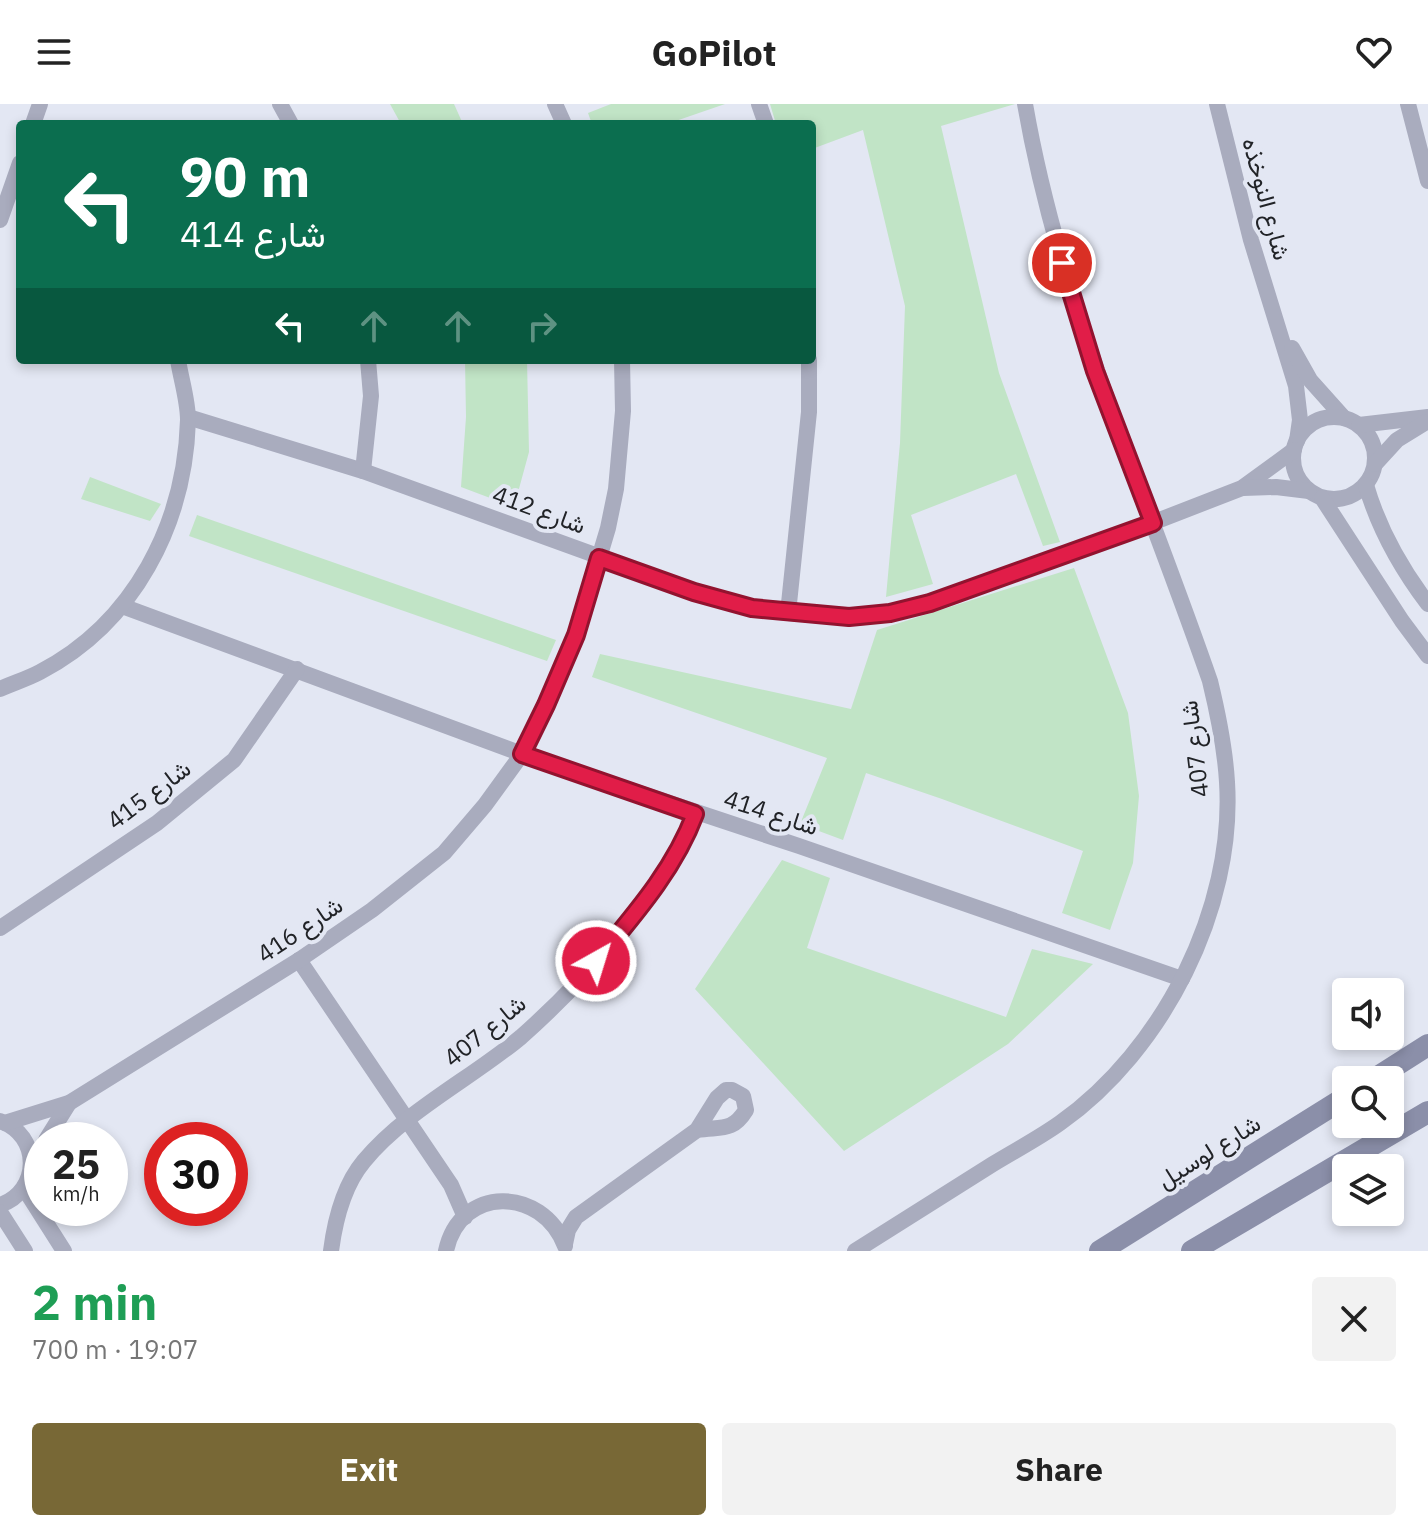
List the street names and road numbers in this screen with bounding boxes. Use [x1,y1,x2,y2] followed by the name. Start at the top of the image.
[1234,134,1299,264] street label: شارع النوخذه
[488,477,590,542] street label: شارع 412
[1172,699,1217,799] street label: شارع 407
[100,752,197,837] street label: شارع 415
[720,782,822,843] street label: شارع 414
[250,889,349,970] street label: شارع 416
[437,987,533,1074] street label: شارع 407
[1151,1107,1267,1196] street label: شارع لوسيل

